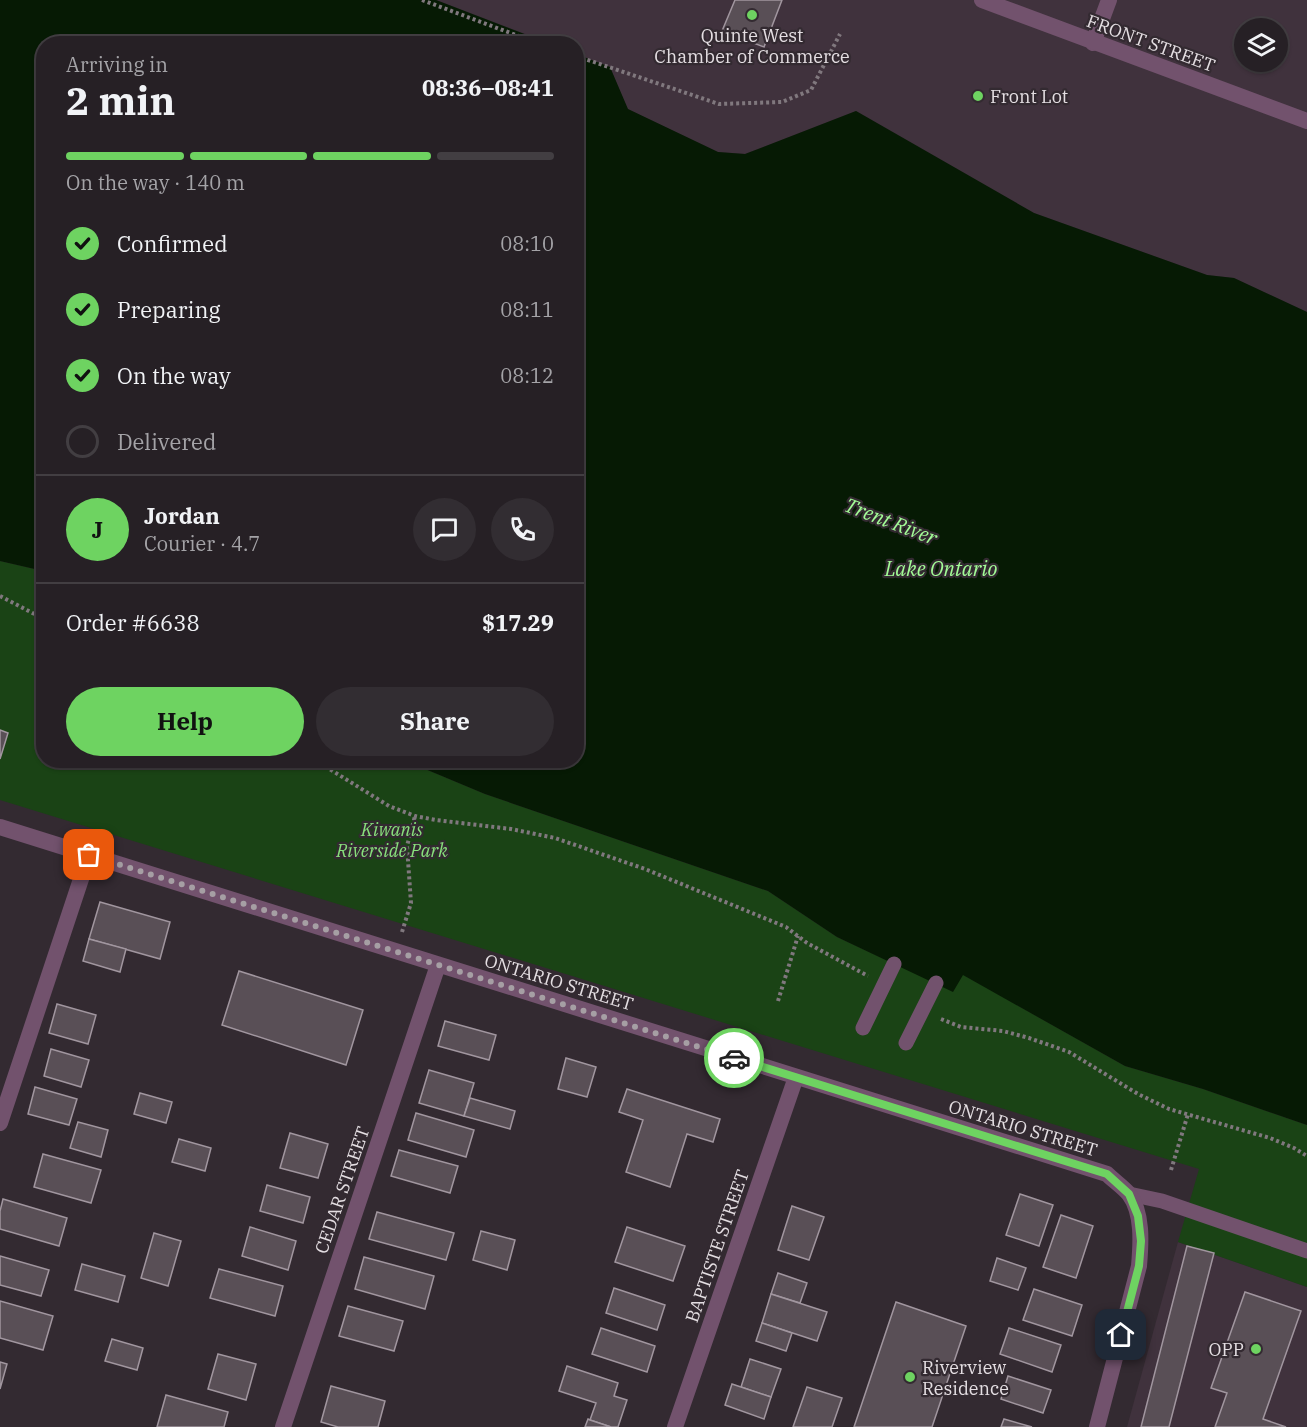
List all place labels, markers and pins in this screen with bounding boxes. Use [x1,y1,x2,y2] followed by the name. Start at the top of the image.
[745,8,759,22] marker: Quinte West Chamber of Commerce
[654,24,850,68] place label: Quinte West Chamber of Commerce
[990,85,1068,108] place label: Front Lot
[971,89,985,103] marker: Front Lot
[63,829,114,880] pin
[1095,1309,1146,1360] pin
[1209,1338,1244,1361] place label: OPP
[1249,1342,1263,1356] marker: OPP
[922,1356,1009,1400] place label: Riverview Residence
[903,1370,917,1384] marker: Riverview Residence

